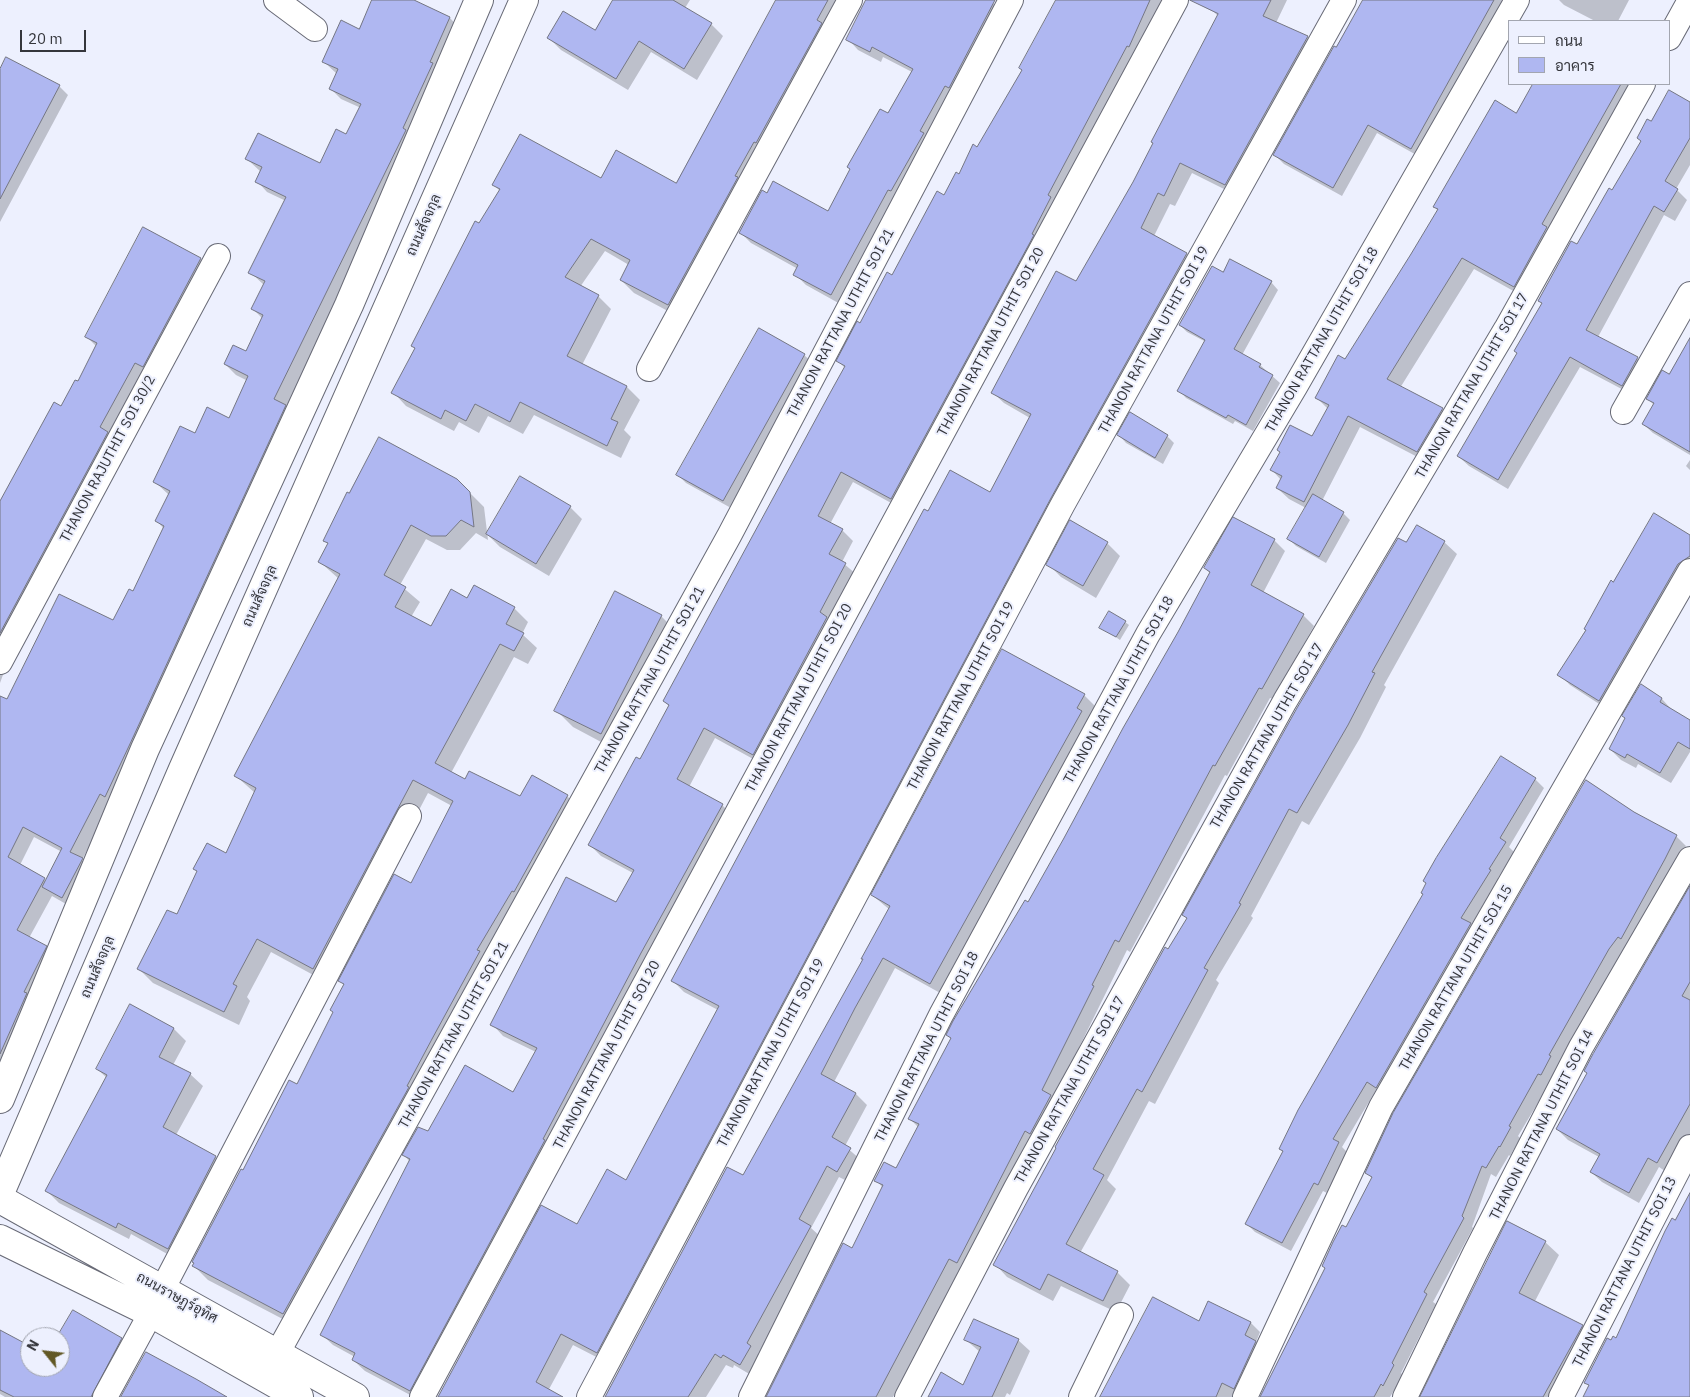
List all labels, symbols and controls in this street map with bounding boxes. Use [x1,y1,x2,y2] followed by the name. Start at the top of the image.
[22,20,89,52] scale bar
[1508,20,1670,85] legend
[28,29,63,48] text: 20 m
[1555,31,1583,50] text: ถนน
[1555,56,1595,75] text: อาคาร
[403,192,445,258] street label: ถนนสัจจกุล
[784,226,898,420] street label: THANON RATTANA UTHIT SOI 21
[1095,243,1213,437] street label: THANON RATTANA UTHIT SOI 19
[1262,244,1382,436] street label: THANON RATTANA UTHIT SOI 18
[934,245,1048,439] street label: THANON RATTANA UTHIT SOI 20
[1412,290,1532,482] street label: THANON RATTANA UTHIT SOI 17
[57,373,159,545] street label: THANON RAJUTHIT SOI 30/2
[239,563,281,629] street label: ถนนสัจจกุล
[591,583,709,777] street label: THANON RATTANA UTHIT SOI 21
[1060,593,1178,787] street label: THANON RATTANA UTHIT SOI 18
[904,599,1018,793] street label: THANON RATTANA UTHIT SOI 19
[742,601,856,795] street label: THANON RATTANA UTHIT SOI 20
[1207,640,1327,832] street label: THANON RATTANA UTHIT SOI 17
[1396,882,1516,1074] street label: THANON RATTANA UTHIT SOI 15
[77,933,119,1001] street label: ถนนสัจจกุล
[395,938,513,1132] street label: THANON RATTANA UTHIT SOI 21
[872,949,982,1145] street label: THANON RATTANA UTHIT SOI 18
[714,956,828,1150] street label: THANON RATTANA UTHIT SOI 19
[550,958,664,1152] street label: THANON RATTANA UTHIT SOI 20
[1011,993,1129,1187] street label: THANON RATTANA UTHIT SOI 17
[1487,1027,1597,1223] street label: THANON RATTANA UTHIT SOI 14
[1570,1174,1680,1370] street label: THANON RATTANA UTHIT SOI 13
[133,1269,221,1327] street label: ถนนราษฏร์อุทิศ
[20,1327,70,1377] north arrow
[22,1336,43,1354] text: N

